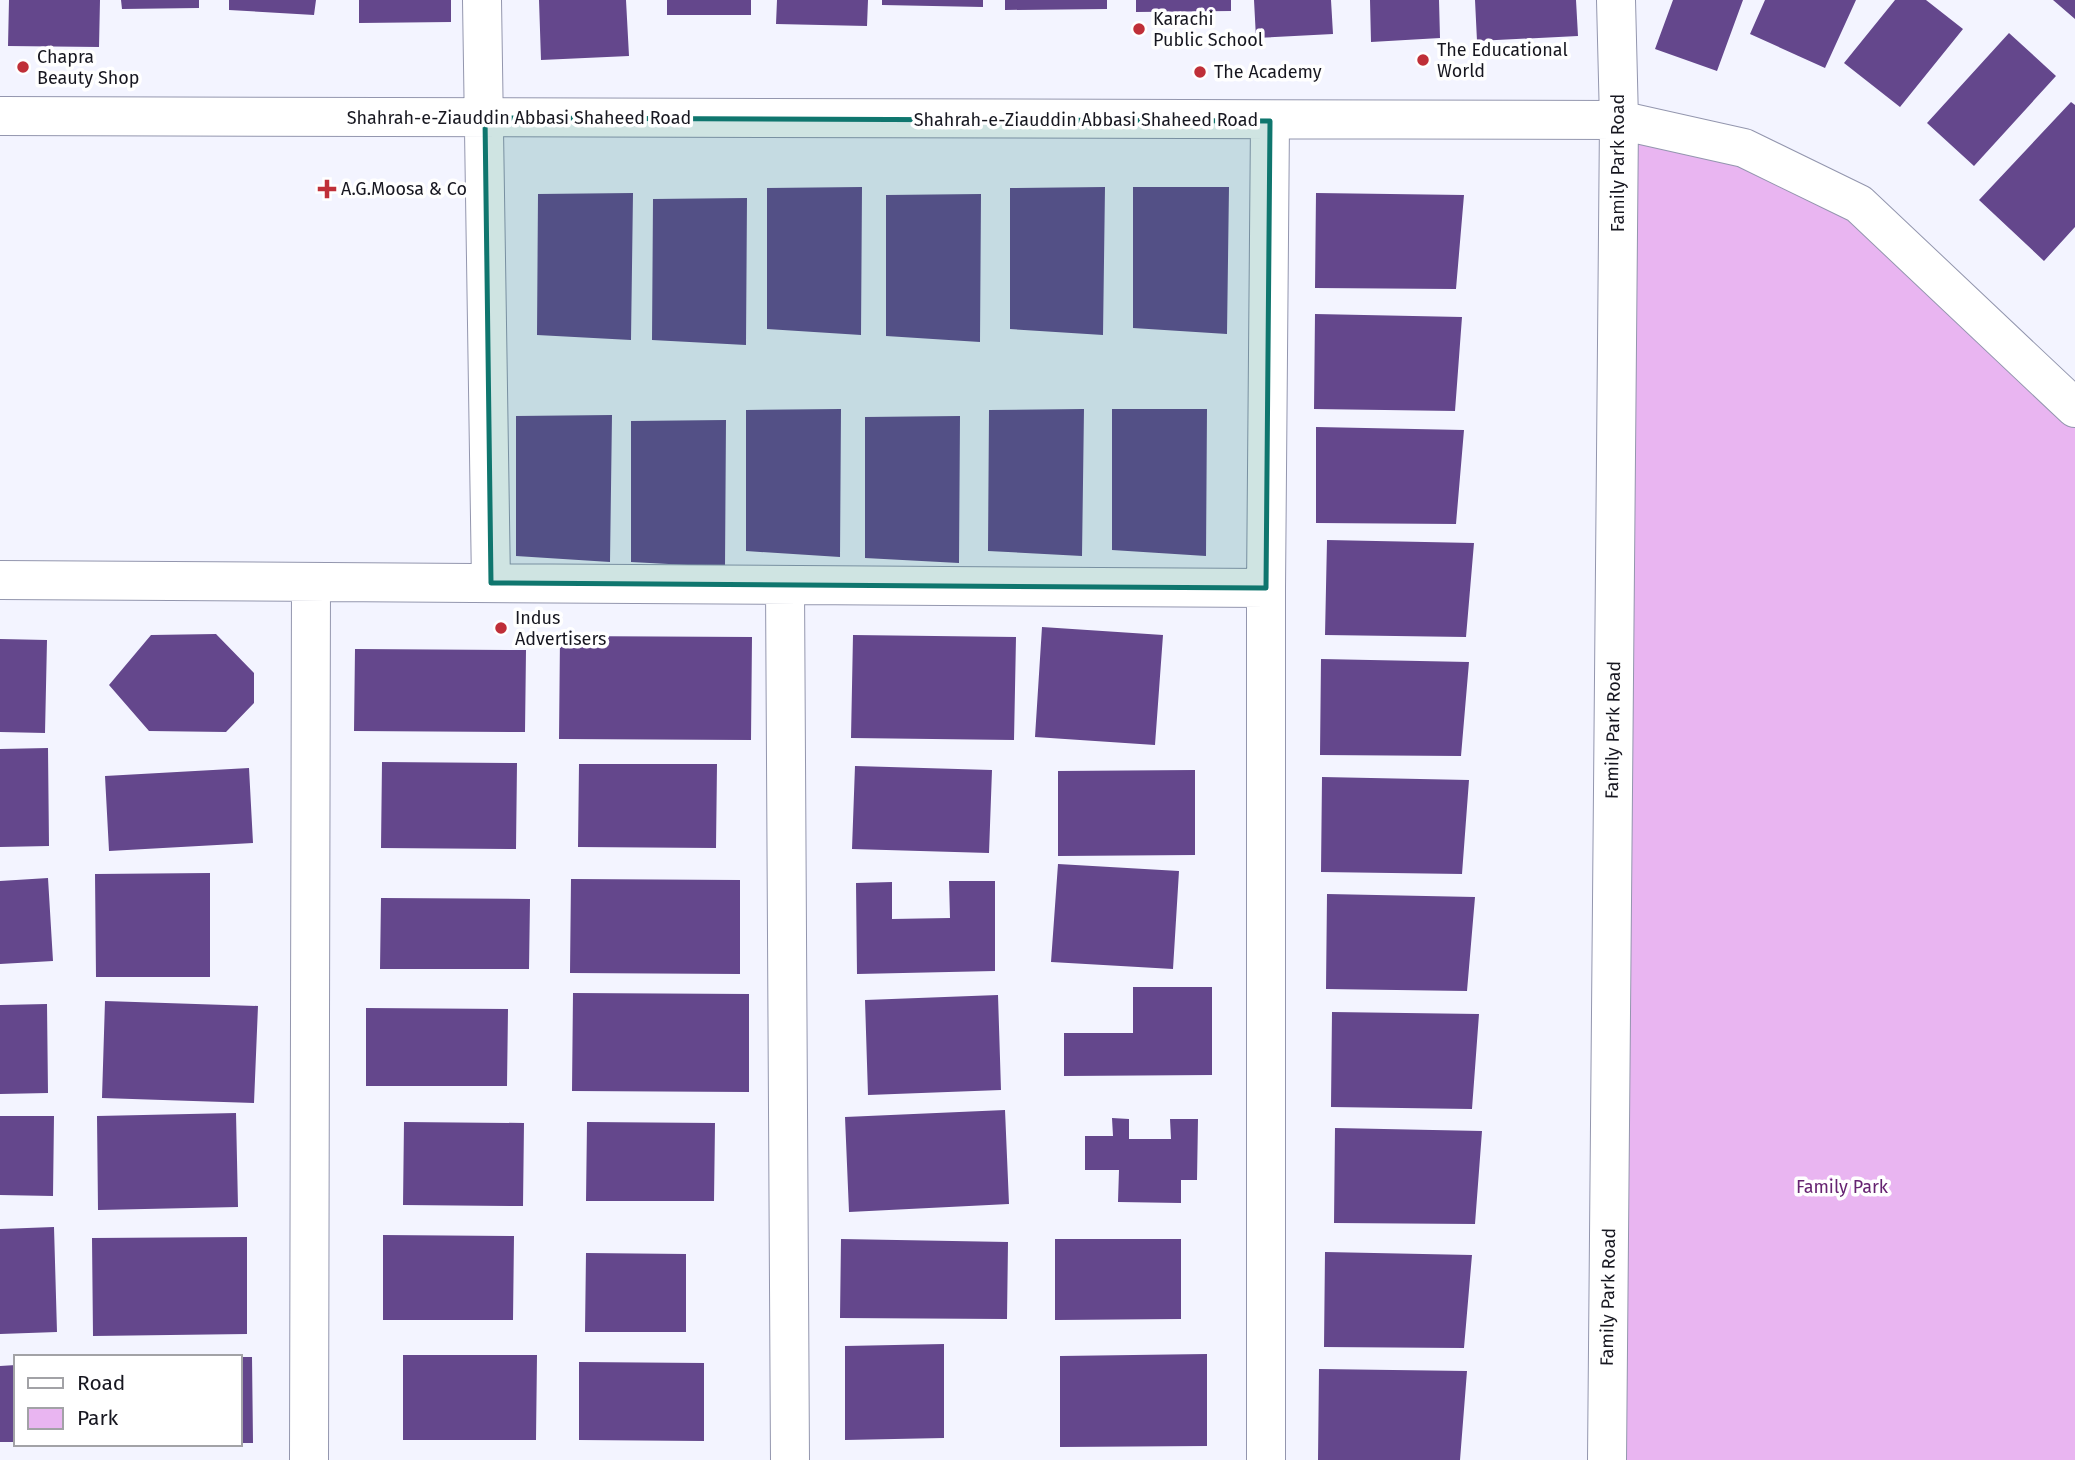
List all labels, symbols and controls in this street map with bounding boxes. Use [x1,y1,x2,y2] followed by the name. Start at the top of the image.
[1153,8,1263,51] place label: Karachi Public School
[1131,21,1147,37] marker: Karachi Public School
[1437,39,1568,82] place label: The Educational World
[37,46,139,89] place label: Chapra Beauty Shop
[1415,52,1431,68] marker: The Educational World
[15,59,31,75] marker: Chapra Beauty Shop
[1214,61,1322,83] place label: The Academy
[1192,64,1208,80] marker: The Academy
[1607,94,1629,232] street label: Family Park Road
[347,107,691,129] street label: Shahrah-e-Ziauddin Abbasi Shaheed Road
[914,109,1258,131] street label: Shahrah-e-Ziauddin Abbasi Shaheed Road
[341,178,467,200] place label: A.G.Moosa & Co
[319,181,335,197] marker: A.G.Moosa & Co
[515,607,607,650] place label: Indus Advertisers
[493,620,509,636] marker: Indus Advertisers
[1601,661,1625,799] street label: Family Park Road
[1796,1176,1889,1198] park label: Family Park
[1596,1228,1620,1366] street label: Family Park Road
[14,1355,242,1446] legend
[77,1370,125,1396] text: Road
[77,1405,119,1431] text: Park

